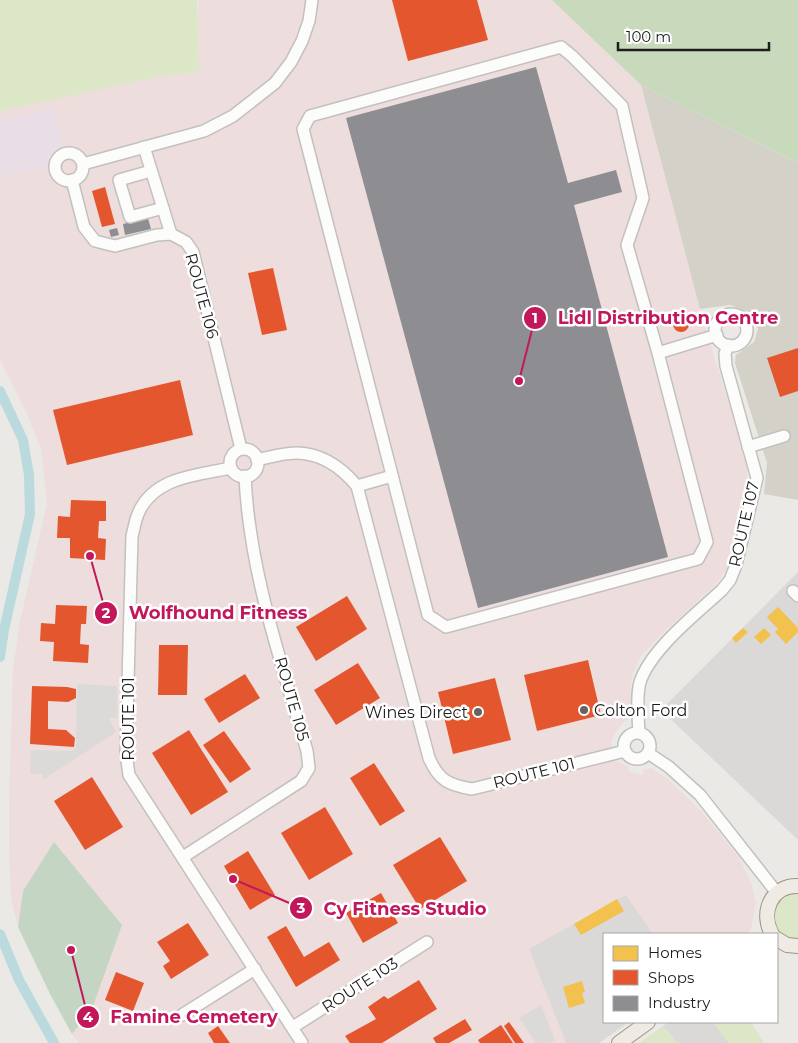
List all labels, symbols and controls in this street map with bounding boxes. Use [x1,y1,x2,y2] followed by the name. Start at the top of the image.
[618,20,769,52] scale bar
[626,27,671,46] text: 100 m
[181,251,223,341] street label: ROUTE 106
[523,302,788,335] callout: Lidl Distribution Centre
[558,307,778,329] text: Lidl Distribution Centre
[532,308,538,327] text: 1
[725,479,763,569] street label: ROUTE 107
[94,596,318,629] callout: Wolfhound Fitness
[129,602,308,624] text: Wolfhound Fitness
[102,603,111,622] text: 2
[271,655,313,743] street label: ROUTE 105
[119,677,138,761] street label: ROUTE 101
[594,701,687,720] place label: Colton Ford
[365,703,468,722] place label: Wines Direct
[578,704,590,716] marker: Colton Ford
[472,706,484,718] marker: Wines Direct
[491,754,577,792] street label: ROUTE 101
[288,892,497,925] callout: Cy Fitness Studio
[296,898,306,917] text: 3
[323,898,487,920] text: Cy Fitness Studio
[603,933,778,1023] legend
[648,943,702,962] text: Homes
[318,953,402,1017] street label: ROUTE 103
[648,968,694,987] text: Shops
[648,993,711,1012] text: Industry
[75,1000,288,1033] callout: Famine Cemetery
[110,1006,278,1028] text: Famine Cemetery
[83,1007,94,1026] text: 4

